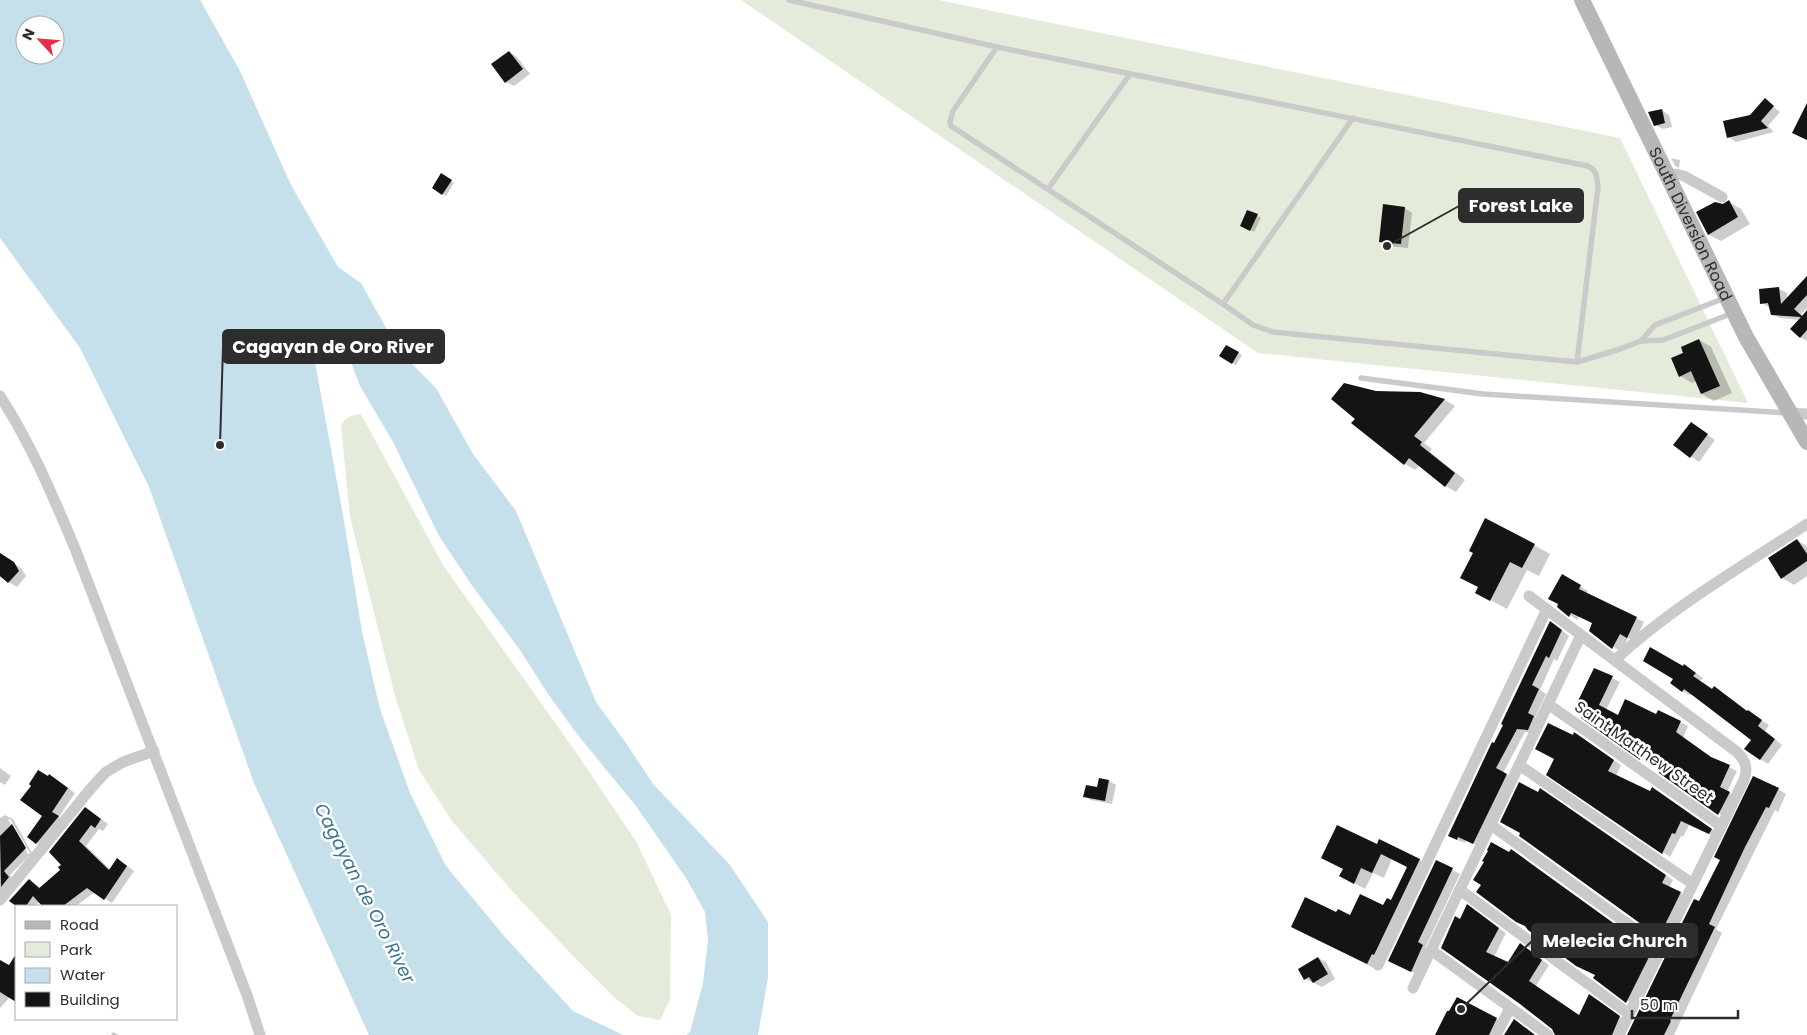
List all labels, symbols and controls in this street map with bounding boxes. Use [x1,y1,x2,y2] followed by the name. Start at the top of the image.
[15,15,65,65] north arrow
[17,25,40,43] text: N
[1644,143,1738,305] street label: South Diversion Road
[1459,189,1583,222] callout: Forest Lake
[1469,193,1573,218] text: Forest Lake
[223,330,444,363] callout: Cagayan de Oro River
[232,334,434,359] text: Cagayan de Oro River
[1570,695,1718,809] street label: Saint Matthew Street
[309,799,422,989] water label: Cagayan de Oro River
[15,905,178,1020] legend
[60,914,99,935] text: Road
[1532,924,1697,957] callout: Melecia Church
[1543,928,1687,953] text: Melecia Church
[60,939,92,960] text: Park
[60,964,106,985] text: Water
[1632,988,1738,1020] scale bar
[60,989,120,1010] text: Building
[1640,994,1678,1015] text: 50 m

